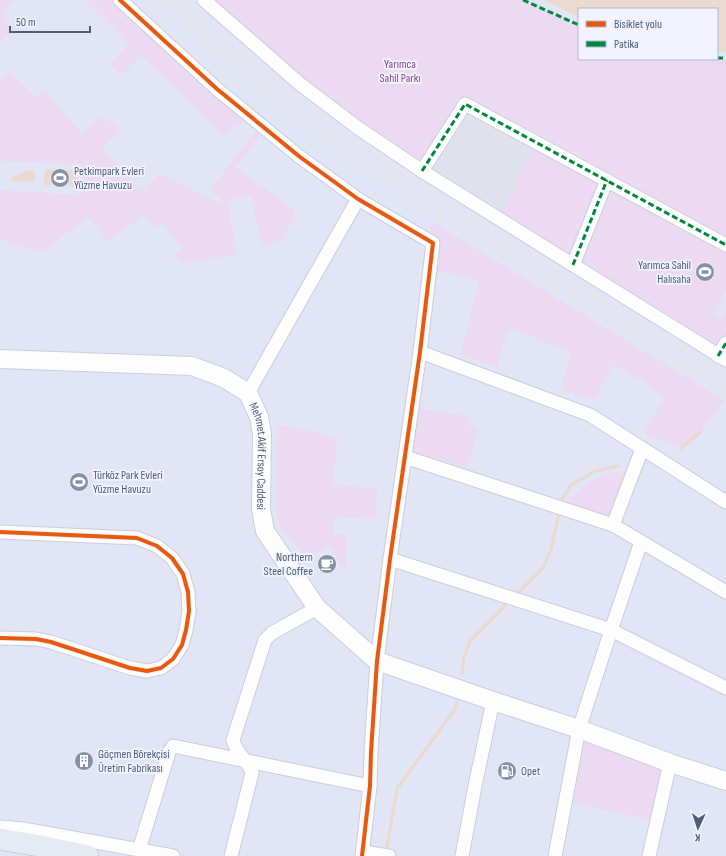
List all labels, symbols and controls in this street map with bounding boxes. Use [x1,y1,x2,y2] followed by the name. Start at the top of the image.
[10,8,90,34] scale bar
[578,8,718,60] legend
[16,15,36,30] text: 50 m
[614,17,662,32] text: Bisiklet yolu
[614,37,639,52] text: Patika
[379,57,421,86] park label: Yarımca Sahil Parkı
[74,164,144,193] place label: Petkimpark Evleri Yüzme Havuzu
[49,167,71,189] sports icon: Petkimpark Evleri Yüzme Havuzu
[638,258,691,287] place label: Yarımca Sahil Halısaha
[694,261,716,283] sports icon: Yarımca Sahil Halısaha
[245,400,269,510] street label: Mehmet Akif Ersoy Caddesi
[93,468,163,497] place label: Türköz Park Evleri Yüzme Havuzu
[68,471,90,493] sports icon: Türköz Park Evleri Yüzme Havuzu
[264,550,313,579] place label: Northern Steel Coffee
[316,553,338,575] cafe icon: Northern Steel Coffee
[98,747,170,776] place label: Göçmen Börekçisi Üretim Fabrikası
[73,750,95,772] building icon: Göçmen Börekçisi Üretim Fabrikası
[496,760,518,782] fuel station icon: Opet
[521,764,541,779] place label: Opet
[678,808,718,848] north arrow
[694,831,701,844] text: K

